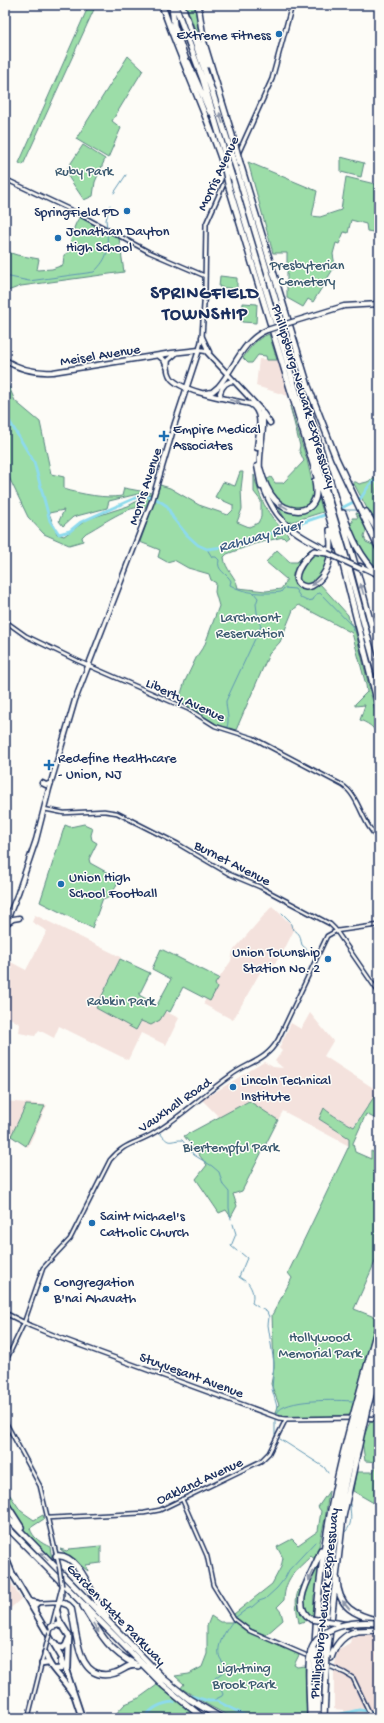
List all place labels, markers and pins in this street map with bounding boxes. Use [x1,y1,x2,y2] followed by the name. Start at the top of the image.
[176,28,272,45] place label: Extreme Fitness
[274,29,284,39] marker: Extreme Fitness
[34,205,120,222] place label: SpringField PD
[122,206,132,216] marker: SpringField PD
[66,224,170,257] place label: Jonathan Dayton High School
[53,233,63,243] marker: Jonathan Dayton High School
[173,422,261,455] place label: Empire Medical Associates
[158,430,170,442] marker: Empire Medical Associates
[58,751,177,784] place label: Redefine Healthcare - Union, NJ
[43,759,55,771] marker: Redefine Healthcare - Union, NJ
[69,870,157,903] place label: Union High School Football
[56,879,66,889] marker: Union High School Football
[232,945,320,978] place label: Union Township Station No. 2
[323,954,333,964] marker: Union Township Station No. 2
[241,1073,331,1106] place label: Lincoln Technical Institute
[228,1082,238,1092] marker: Lincoln Technical Institute
[100,1209,189,1242] place label: Saint Michael's Catholic Church
[87,1218,97,1228] marker: Saint Michael's Catholic Church
[53,1275,137,1308] place label: Congregation B'nai Ahavath
[41,1284,51,1294] marker: Congregation B'nai Ahavath

